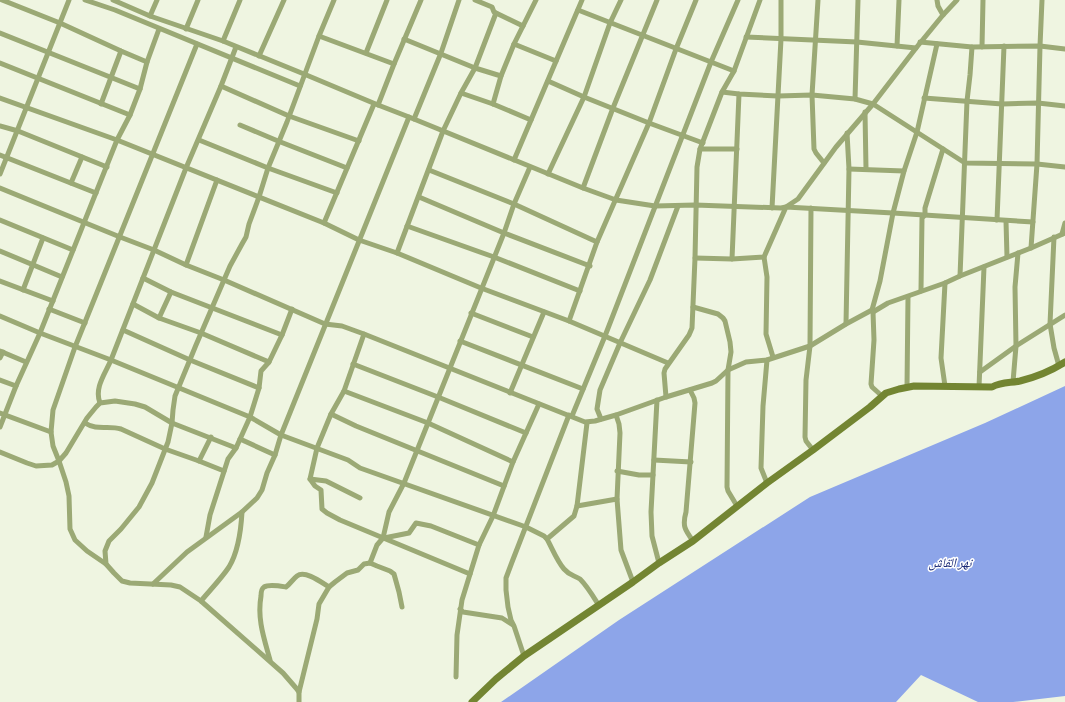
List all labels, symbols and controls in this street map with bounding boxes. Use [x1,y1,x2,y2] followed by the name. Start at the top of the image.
[928,557,974,571] water label: نهر القاش

